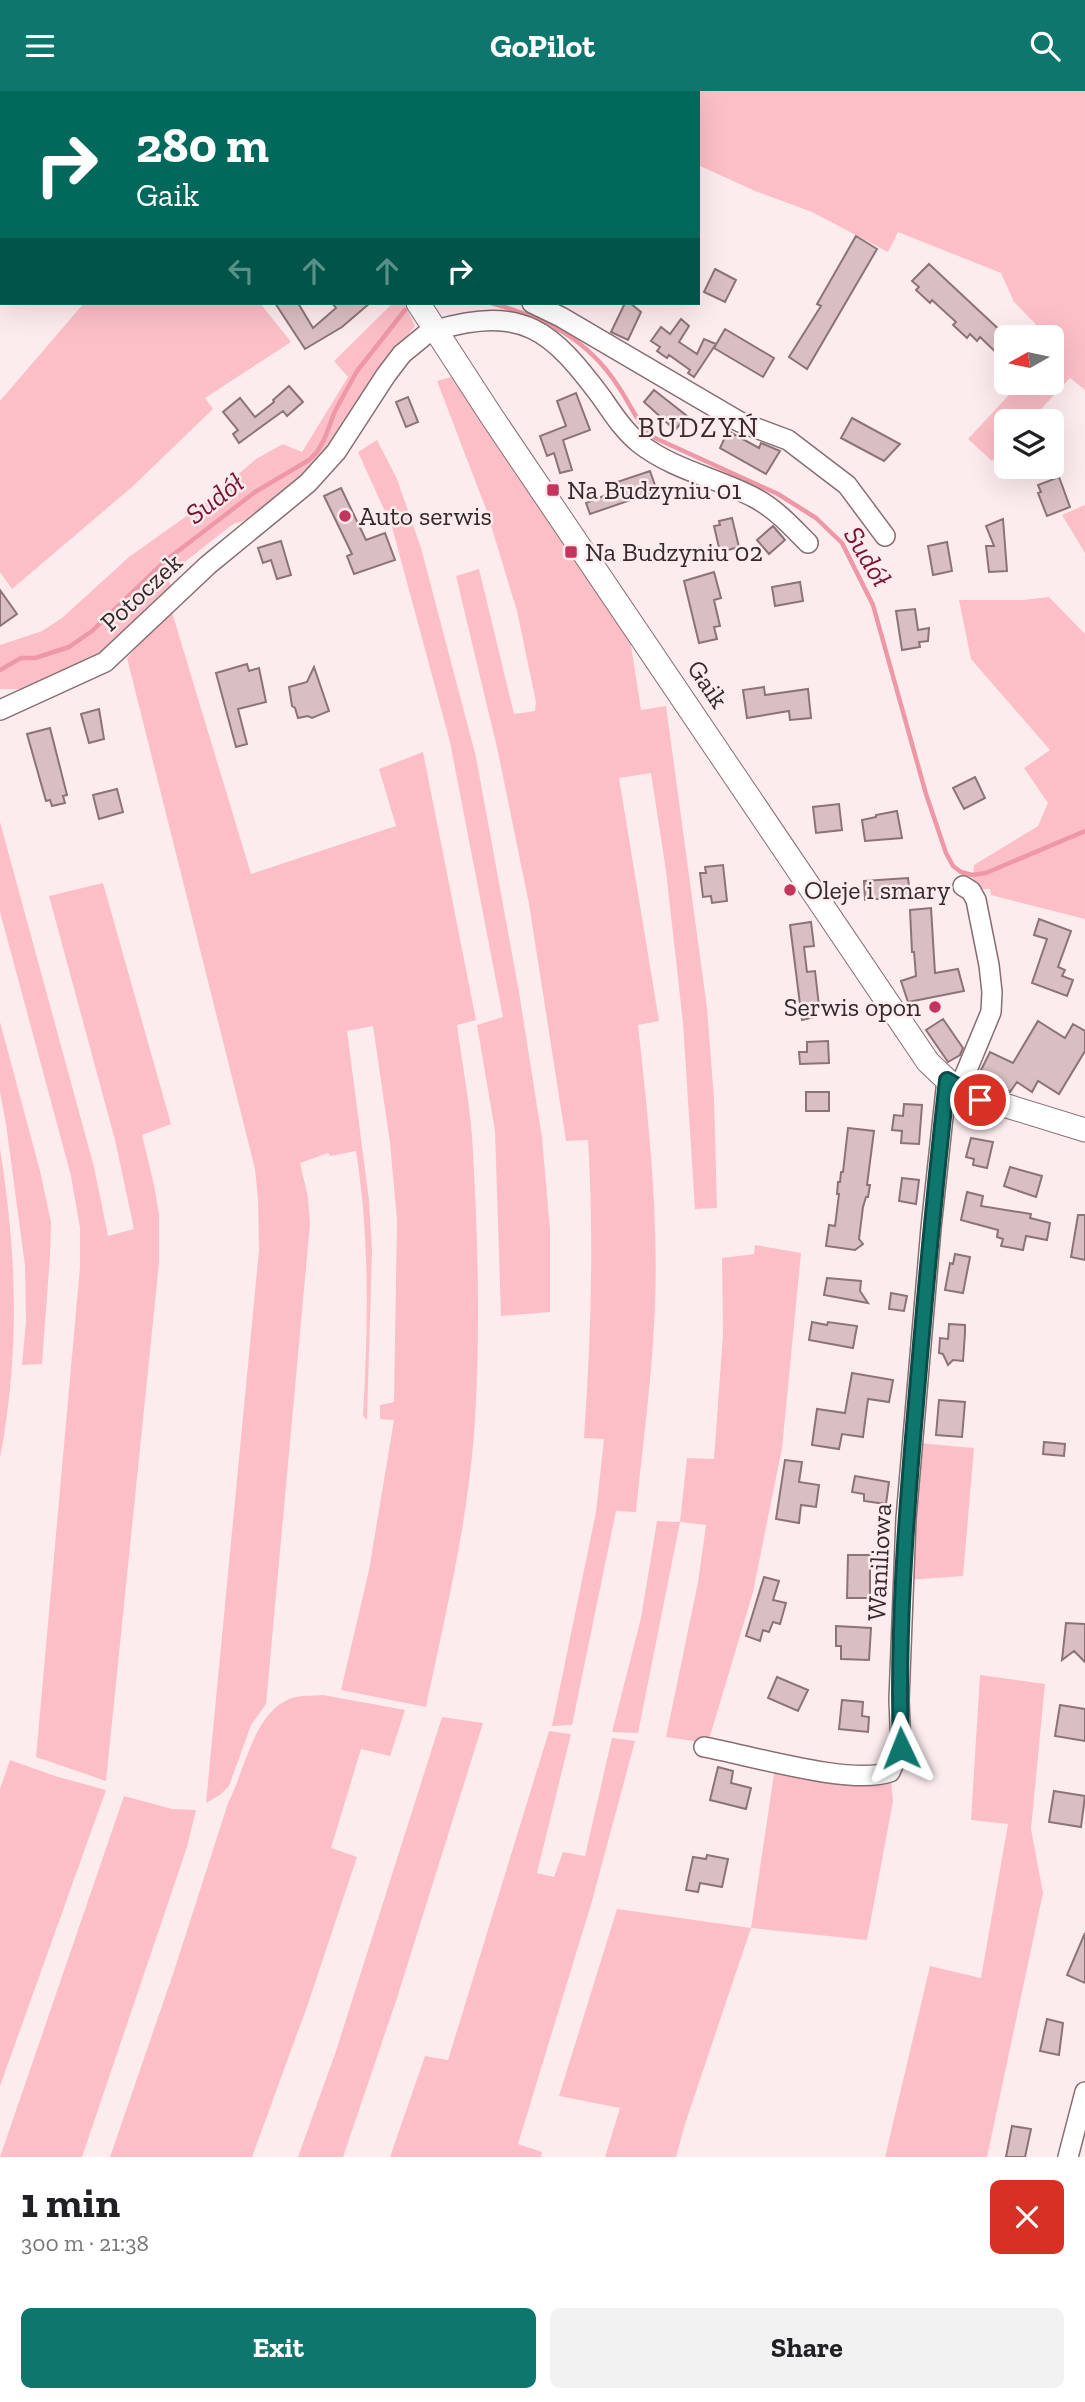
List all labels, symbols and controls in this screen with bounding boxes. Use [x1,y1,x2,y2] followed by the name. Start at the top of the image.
[21,27,59,65] icon: menu
[490,27,595,65] text: GoPilot
[1026,27,1064,65] icon: search
[136,116,269,175] text: 280 m
[21,119,112,210] icon: right
[136,176,199,214] text: Gaik
[222,252,260,290] icon: left
[295,252,333,290] icon: ahead
[368,252,406,290] icon: ahead
[441,252,479,290] icon: right
[994,325,1064,395] north arrow
[994,325,1064,479] map controls
[994,409,1064,479] button: layers
[638,411,760,444] district label: BUDZYŃ
[179,466,250,531] water label: Sudół
[567,474,741,506] place label: Na Budzyniu 01
[545,482,561,498] marker: Na Budzyniu 01
[359,500,492,532] place label: Auto serwis
[337,508,353,524] marker: Auto serwis
[837,520,899,593] water label: Sudół
[585,536,763,568] place label: Na Budzyniu 02
[563,544,579,560] marker: Na Budzyniu 02
[93,546,189,638] street label: Potoczek
[680,654,736,715] street label: Gaik
[804,874,951,906] place label: Oleje i smary
[782,882,798,898] marker: Oleje i smary
[784,991,921,1023] place label: Serwis opon
[927,999,943,1015] marker: Serwis opon
[950,1070,1010,1130] pin
[961,1081,999,1119] icon: arrive
[860,1502,898,1622] street label: Waniliowa
[864,1711,938,1785] position arrow
[21,2177,120,2228] text: 1 min
[990,2180,1064,2254] button: close
[21,2229,149,2257] text: 300 m · 21:38
[21,2308,536,2388] button: Exit
[550,2308,1064,2388] button: Share

